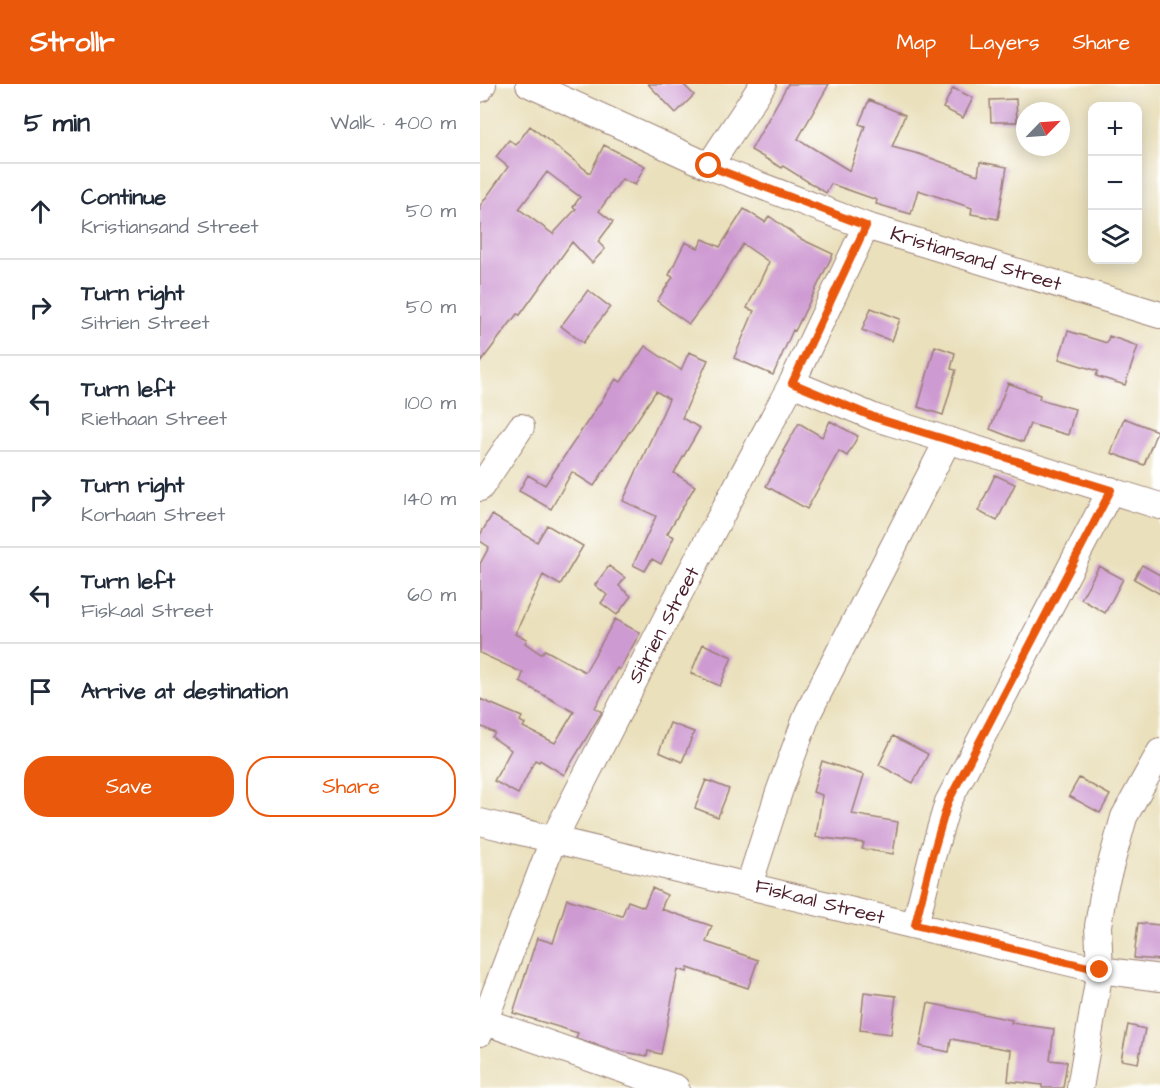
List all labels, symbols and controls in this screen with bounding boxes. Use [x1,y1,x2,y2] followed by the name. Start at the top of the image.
[30,23,115,62] text: Strollr
[896,28,936,57] text: Map
[969,28,1039,57] text: Layers
[1072,28,1130,57] text: Share
[1016,102,1070,156] north arrow
[1088,102,1142,264] map controls
[1088,102,1142,156] button: +
[24,105,90,141] text: 5 min
[330,109,456,137] text: Walk · 400 m
[695,152,721,178] route start
[1088,156,1142,210] button: −
[81,182,166,213] text: Continue
[24,195,57,228] icon: ahead
[406,197,456,225] text: 50 m
[1088,210,1142,264] button: layers
[81,213,259,241] text: Kristiansand Street
[887,220,1065,298] street label: Kristiansand Street
[81,278,184,309] text: Turn right
[24,291,57,324] icon: right
[406,293,456,321] text: 50 m
[81,309,210,337] text: Sitrien Street
[81,374,175,405] text: Turn left
[24,387,57,420] icon: left
[405,389,456,417] text: 100 m
[81,405,227,433] text: Riethaan Street
[81,470,184,501] text: Turn right
[24,483,57,516] icon: right
[404,485,456,513] text: 140 m
[81,501,225,529] text: Korhaan Street
[621,562,707,688] street label: Sitrien Street
[81,566,175,597] text: Turn left
[24,579,57,612] icon: left
[407,581,456,609] text: 60 m
[81,597,213,625] text: Fiskaal Street
[24,675,57,708] icon: arrive
[81,676,288,707] text: Arrive at destination
[24,756,234,817] button: Save
[246,756,456,817] button: Share
[752,872,888,932] street label: Fiskaal Street
[1086,956,1112,982] route end

